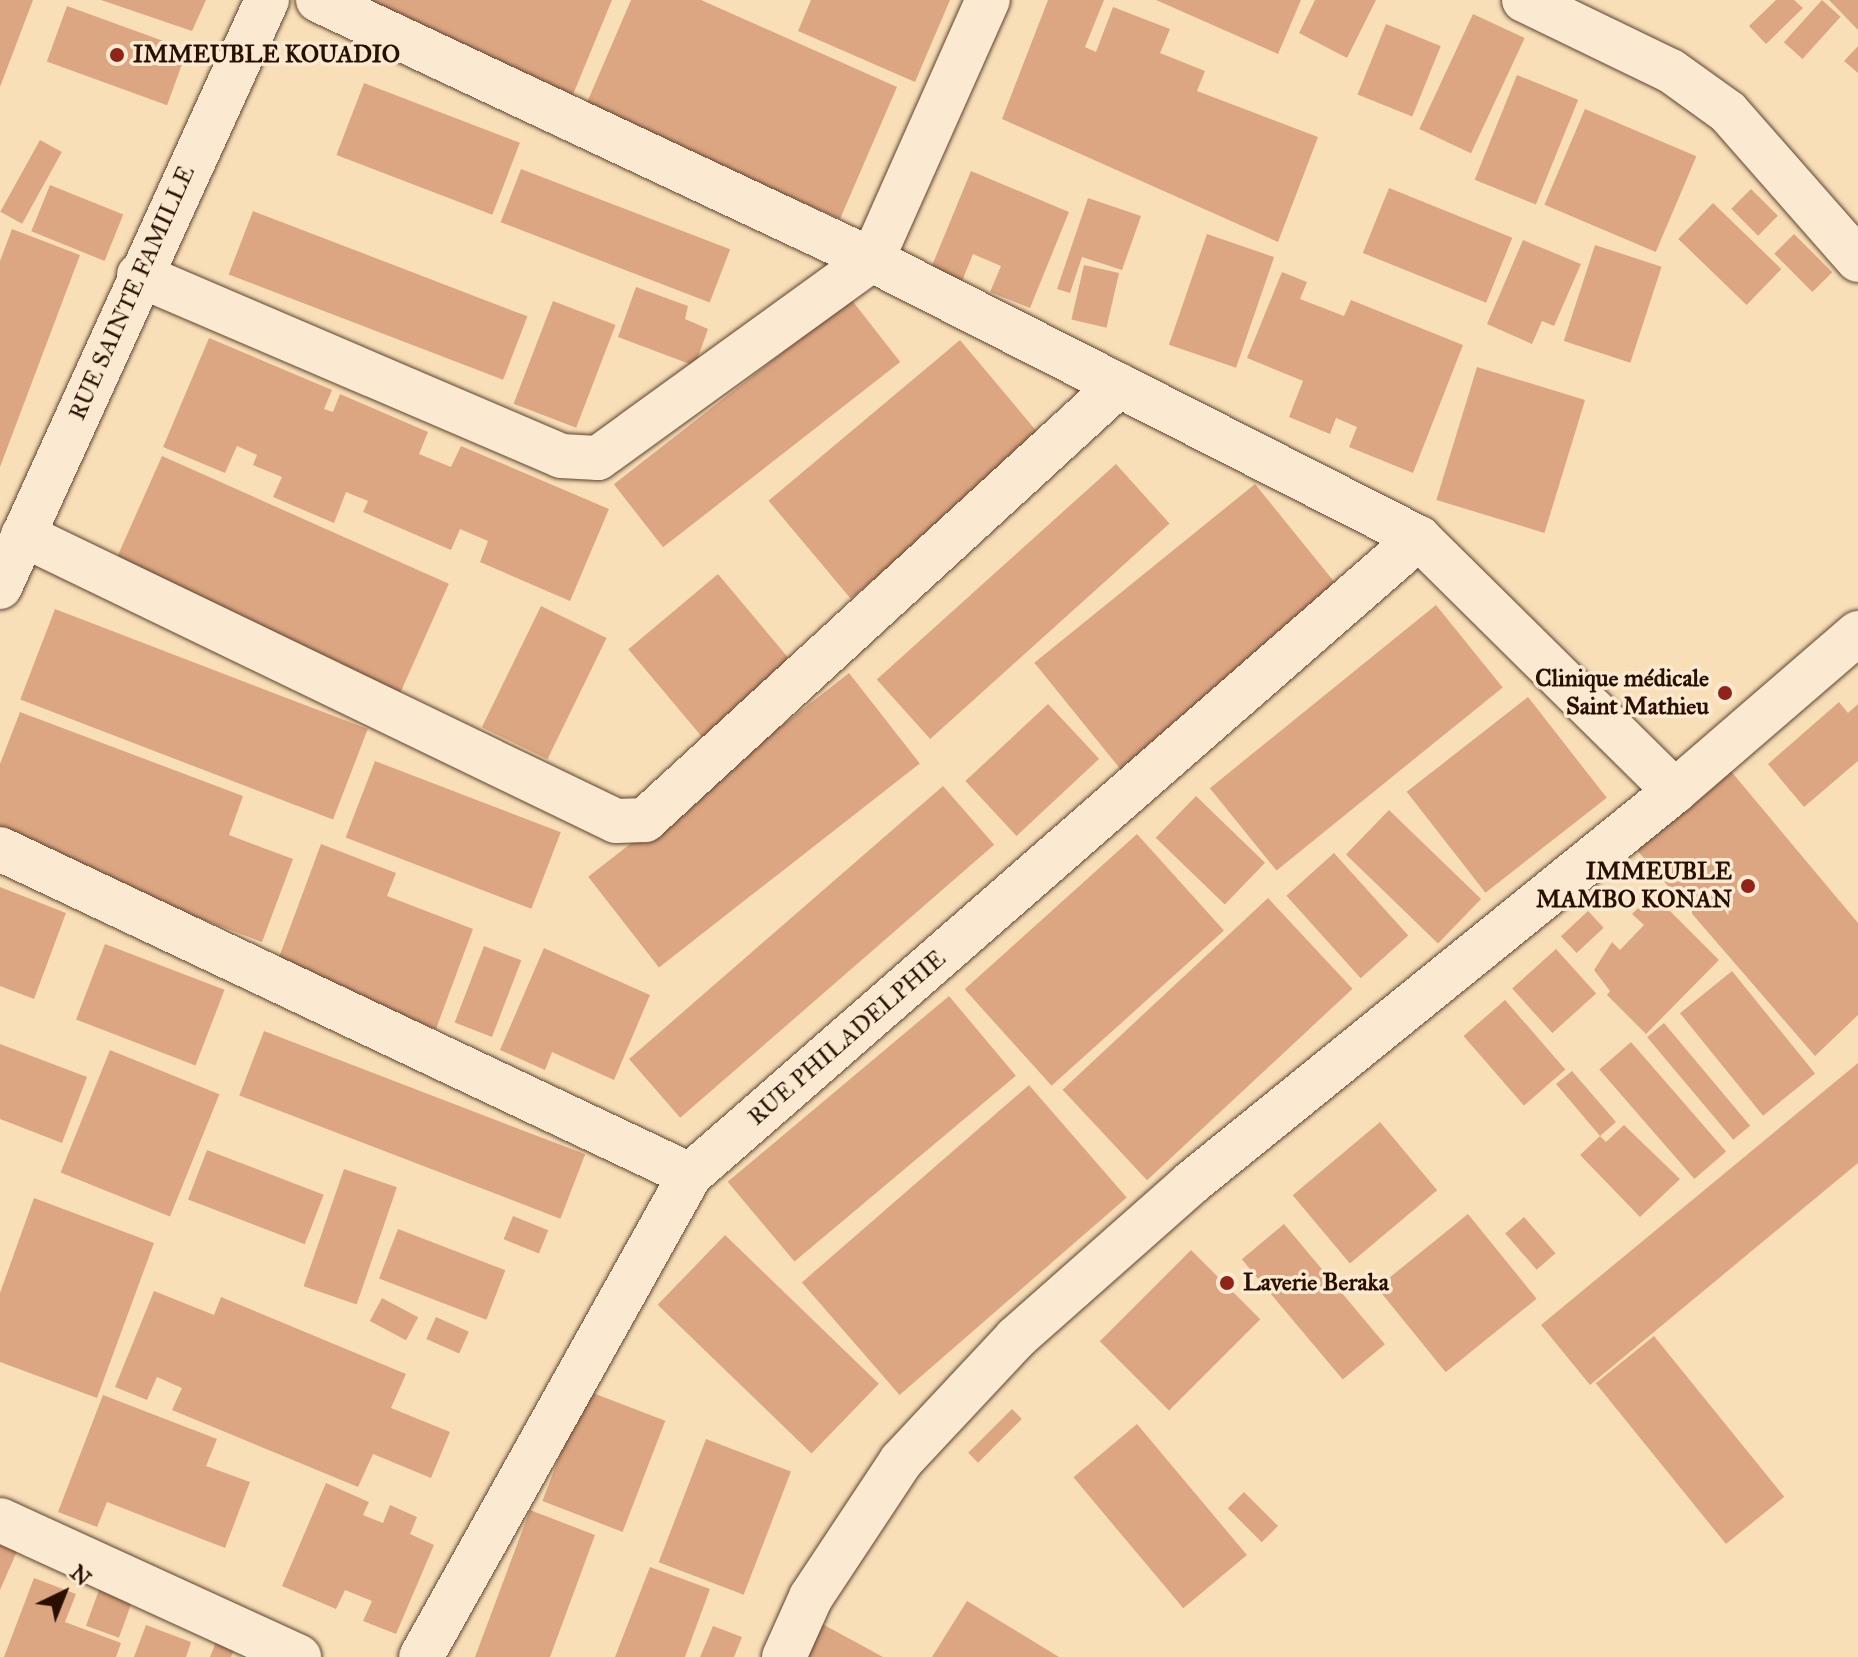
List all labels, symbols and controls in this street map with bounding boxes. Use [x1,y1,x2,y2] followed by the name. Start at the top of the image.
[133,41,400,69] place label: IMMEUBLE KOUADIO
[108,46,126,64] marker: IMMEUBLE KOUADIO
[63,161,201,425] street label: RUE SAINTE FAMILLE
[1535,665,1709,721] place label: Clinique médicale Saint Mathieu
[1716,684,1734,702] marker: Clinique médicale Saint Mathieu
[1536,858,1732,914] place label: IMMEUBLE MAMBO KONAN
[1739,877,1757,895] marker: IMMEUBLE MAMBO KONAN
[742,944,952,1132] street label: RUE PHILADELPHIE
[1243,1269,1389,1297] place label: Laverie Beraka
[1218,1274,1236,1292] marker: Laverie Beraka
[24,1553,104,1633] north arrow
[65,1559,97,1591] text: N

